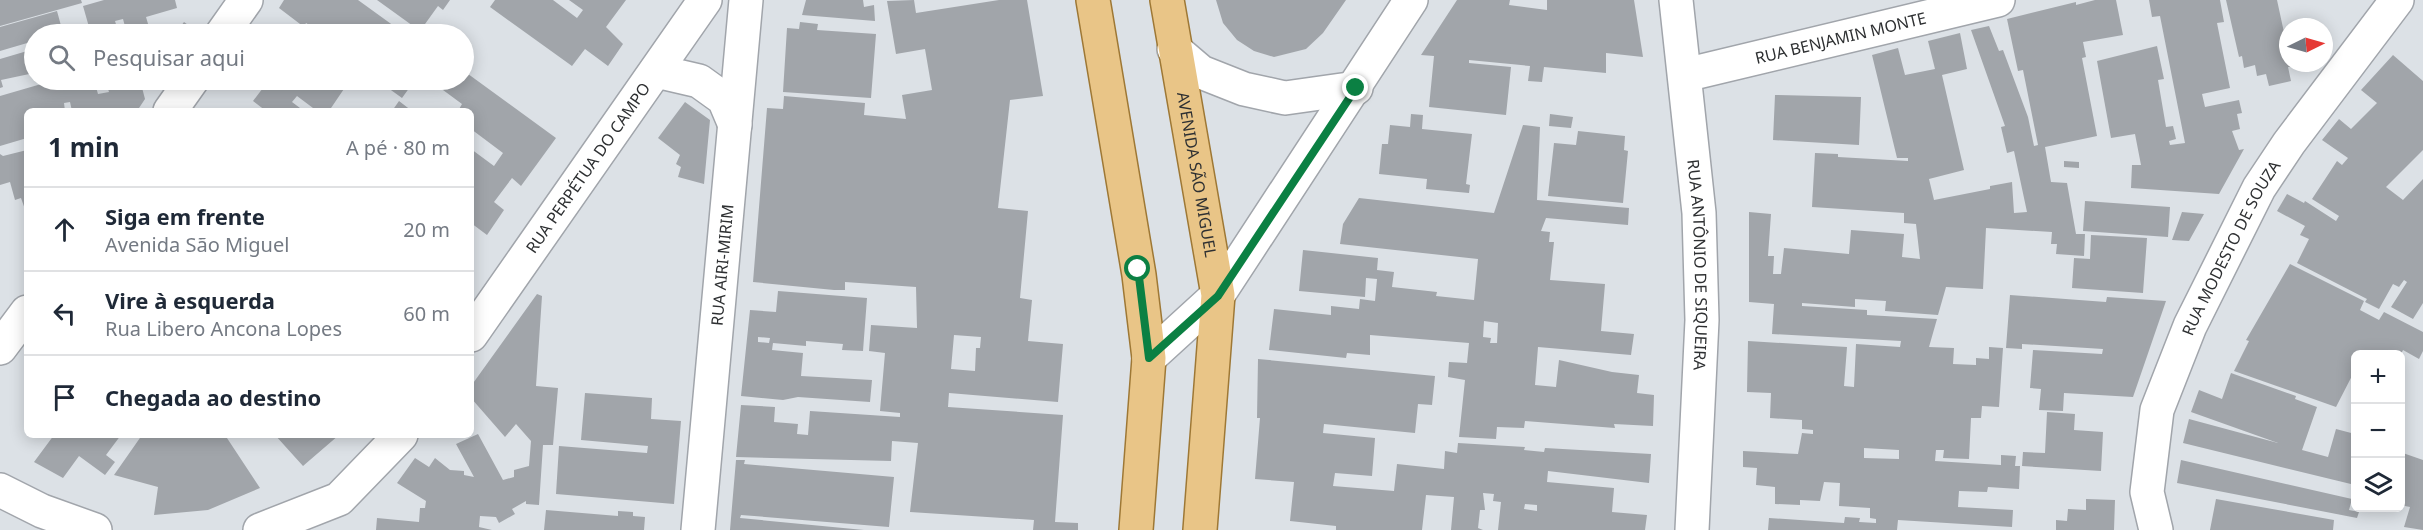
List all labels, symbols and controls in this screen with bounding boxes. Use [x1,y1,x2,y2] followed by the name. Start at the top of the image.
[1753,7,1928,69] street label: RUA BENJAMIN MONTE
[2279,18,2333,72] north arrow
[24,24,474,90] search box
[45,41,78,74] icon: search
[93,42,245,72] text: Pesquisar aqui
[1342,74,1368,100] route end
[521,78,655,257] street label: RUA PERPÉTUA DO CAMPO
[1172,90,1222,259] street label: AVENIDA SÃO MIGUEL
[48,129,120,165] text: 1 min
[346,134,450,161] text: A pé · 80 m
[2176,155,2286,339] street label: RUA MODESTO DE SOUZA
[1682,158,1713,372] street label: RUA ANTÔNIO DE SIQUEIRA
[105,201,265,231] text: Siga em frente
[706,203,738,327] street label: RUA AIRI-MIRIM
[48,213,81,246] icon: ahead
[403,216,450,243] text: 20 m
[105,231,289,258] text: Avenida São Miguel
[1124,255,1150,281] route start
[105,285,275,315] text: Vire à esquerda
[48,297,81,330] icon: left
[403,300,450,327] text: 60 m
[105,315,342,342] text: Rua Libero Ancona Lopes
[2351,350,2405,512] map controls
[2351,350,2405,404] button: +
[48,381,81,414] icon: arrive
[105,382,321,412] text: Chegada ao destino
[2351,404,2405,458] button: −
[2351,458,2405,512] button: layers

